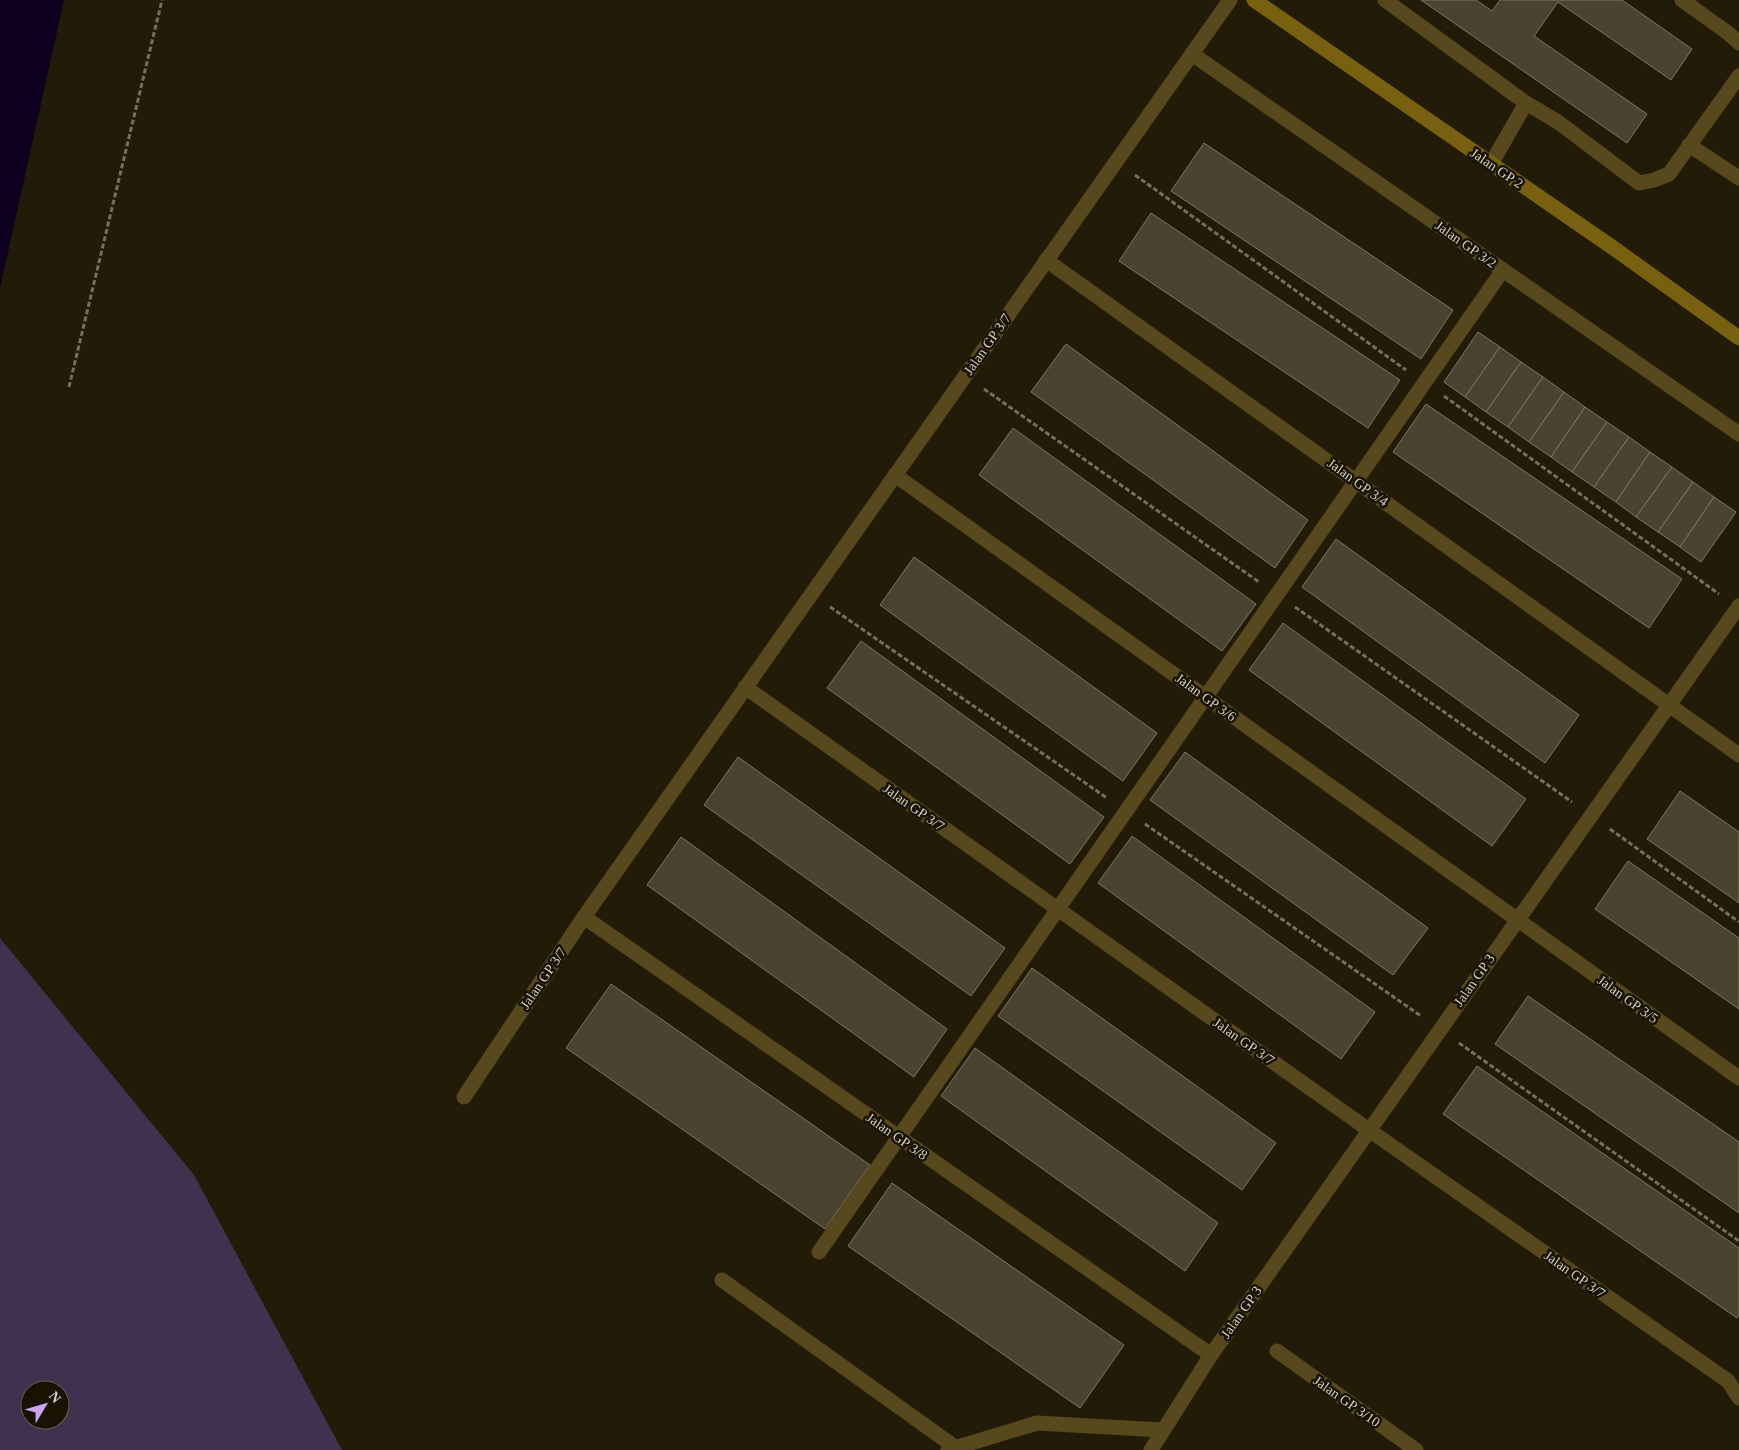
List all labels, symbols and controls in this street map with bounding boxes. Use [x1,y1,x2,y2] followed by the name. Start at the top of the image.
[1468,145,1526,191] street label: Jalan GP 2
[1432,218,1499,271] street label: Jalan GP 3/2
[961,311,1014,378] street label: Jalan GP 3/7
[1325,455,1391,509] street label: Jalan GP 3/4
[1173,670,1239,724] street label: Jalan GP 3/6
[880,781,947,834] street label: Jalan GP 3/7
[517,945,569,1012] street label: Jalan GP 3/7
[1451,951,1498,1009] street label: Jalan GP 3
[1595,972,1661,1026] street label: Jalan GP 3/5
[1210,1015,1277,1068] street label: Jalan GP 3/7
[863,1110,930,1163] street label: Jalan GP 3/8
[1541,1248,1608,1301] street label: Jalan GP 3/7
[1218,1283,1265,1341] street label: Jalan GP 3
[1310,1373,1383,1430] street label: Jalan GP 3/10
[20,1380,70,1430] north arrow
[46,1389,64,1406] text: N

